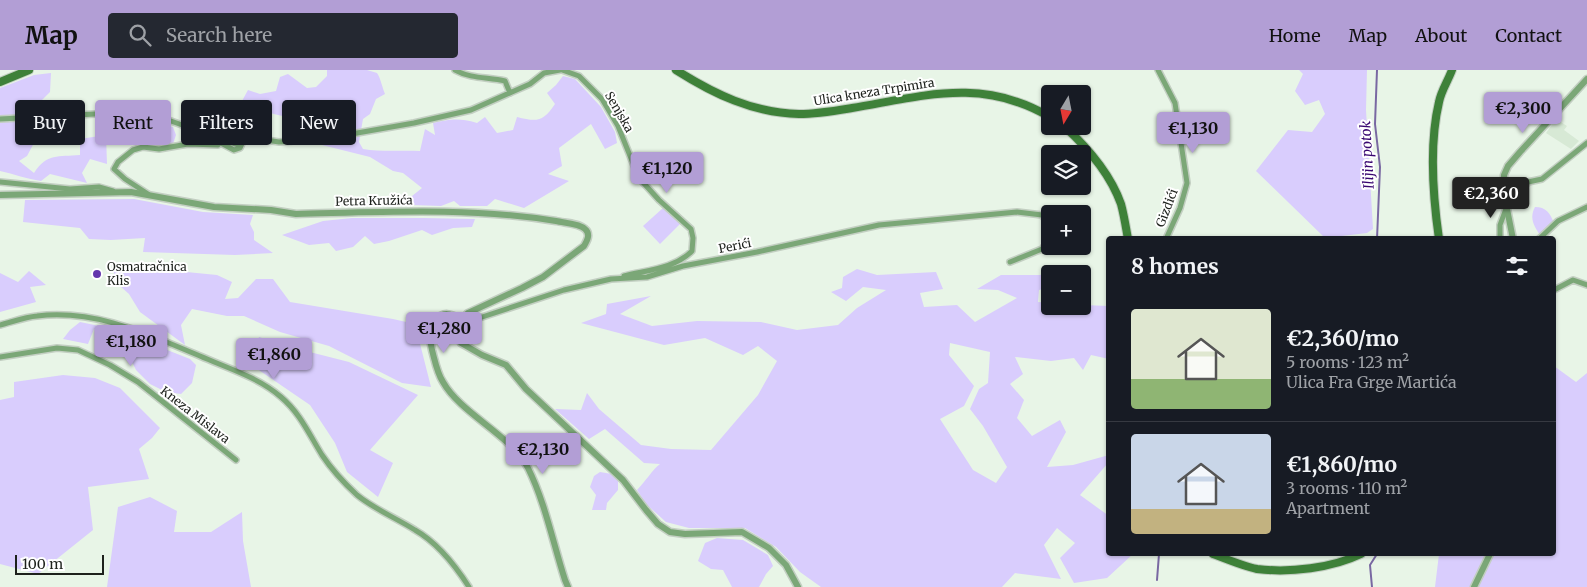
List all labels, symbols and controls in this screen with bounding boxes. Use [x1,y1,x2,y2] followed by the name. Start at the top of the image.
[108,13,458,58] search box
[25,20,78,51] text: Map
[126,21,154,49] icon: search
[166,23,272,47] text: Search here
[1269,24,1321,47] text: Home
[1349,24,1387,47] text: Map
[1415,24,1467,47] text: About
[1495,24,1562,47] text: Contact
[812,74,936,108] street label: Ulica kneza Trpimira
[1041,85,1091,135] north arrow
[1041,85,1091,315] map controls
[602,89,637,135] street label: Senjska
[1482,92,1564,134] pin: €2,300
[1495,98,1551,118] text: €2,300
[15,100,85,145] chip: Buy
[95,100,171,145] chip: Rent
[181,100,272,145] chip: Filters
[282,100,356,145] chip: New
[1152,112,1234,154] pin: €1,130
[1168,118,1218,138] text: €1,130
[1356,120,1378,190] water label: Ilijin potok
[1041,145,1091,195] button: layers
[626,152,708,194] pin: €1,120
[642,158,692,178] text: €1,120
[1450,176,1532,219] pin: €2,360
[1463,183,1519,203] text: €2,360
[1152,186,1181,229] street label: Gizdići
[335,192,413,209] street label: Petra Kružića
[1041,205,1091,255] button: +
[717,235,753,256] street label: Perići
[1503,252,1531,280] icon: filters
[1131,253,1219,280] text: 8 homes
[107,259,187,288] place label: Osmatračnica Klis
[1041,265,1091,315] button: −
[91,268,103,280] marker: Osmatračnica Klis
[403,312,485,354] pin: €1,280
[417,318,471,338] text: €1,280
[90,324,172,367] pin: €1,180
[1286,325,1399,352] text: €2,360/mo
[1171,329,1231,389] icon: home
[105,331,157,351] text: €1,180
[233,338,315,380] pin: €1,860
[247,344,301,364] text: €1,860
[1286,352,1409,372] text: 5 rooms · 123 m²
[1286,372,1457,392] text: Ulica Fra Grge Martića
[158,383,233,447] street label: Kneza Mislava
[502,432,584,475] pin: €2,130
[517,439,569,459] text: €2,130
[1286,451,1397,478] text: €1,860/mo
[1171,454,1231,514] icon: home
[1286,478,1407,498] text: 3 rooms · 110 m²
[1286,498,1370,518] text: Apartment
[15,552,104,575] scale bar
[22,555,63,573] text: 100 m

